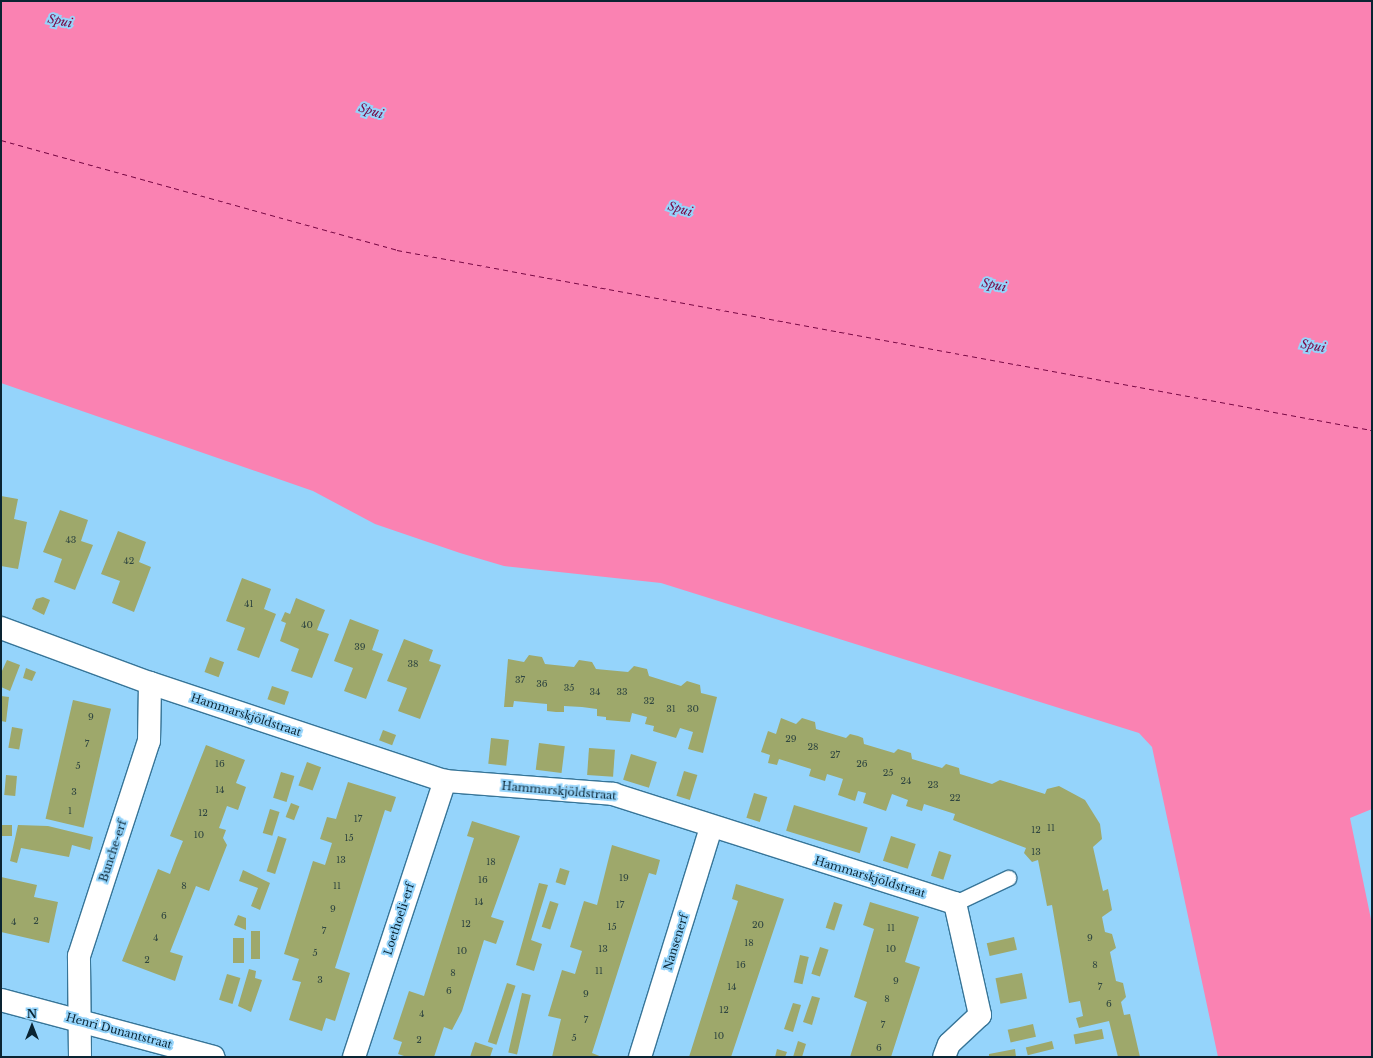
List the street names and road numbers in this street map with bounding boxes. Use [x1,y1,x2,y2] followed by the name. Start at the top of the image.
[189,691,303,739] street label: Hammarskjöldstraat
[501,779,617,803] street label: Hammarskjöldstraat
[97,818,129,884] street label: Bunche-erf
[813,854,927,900] street label: Hammarskjöldstraat
[381,881,417,957] street label: Loethoeli-erf
[661,912,691,972] street label: Nansenerf
[65,1010,173,1052] street label: Henri Dunantstraat

